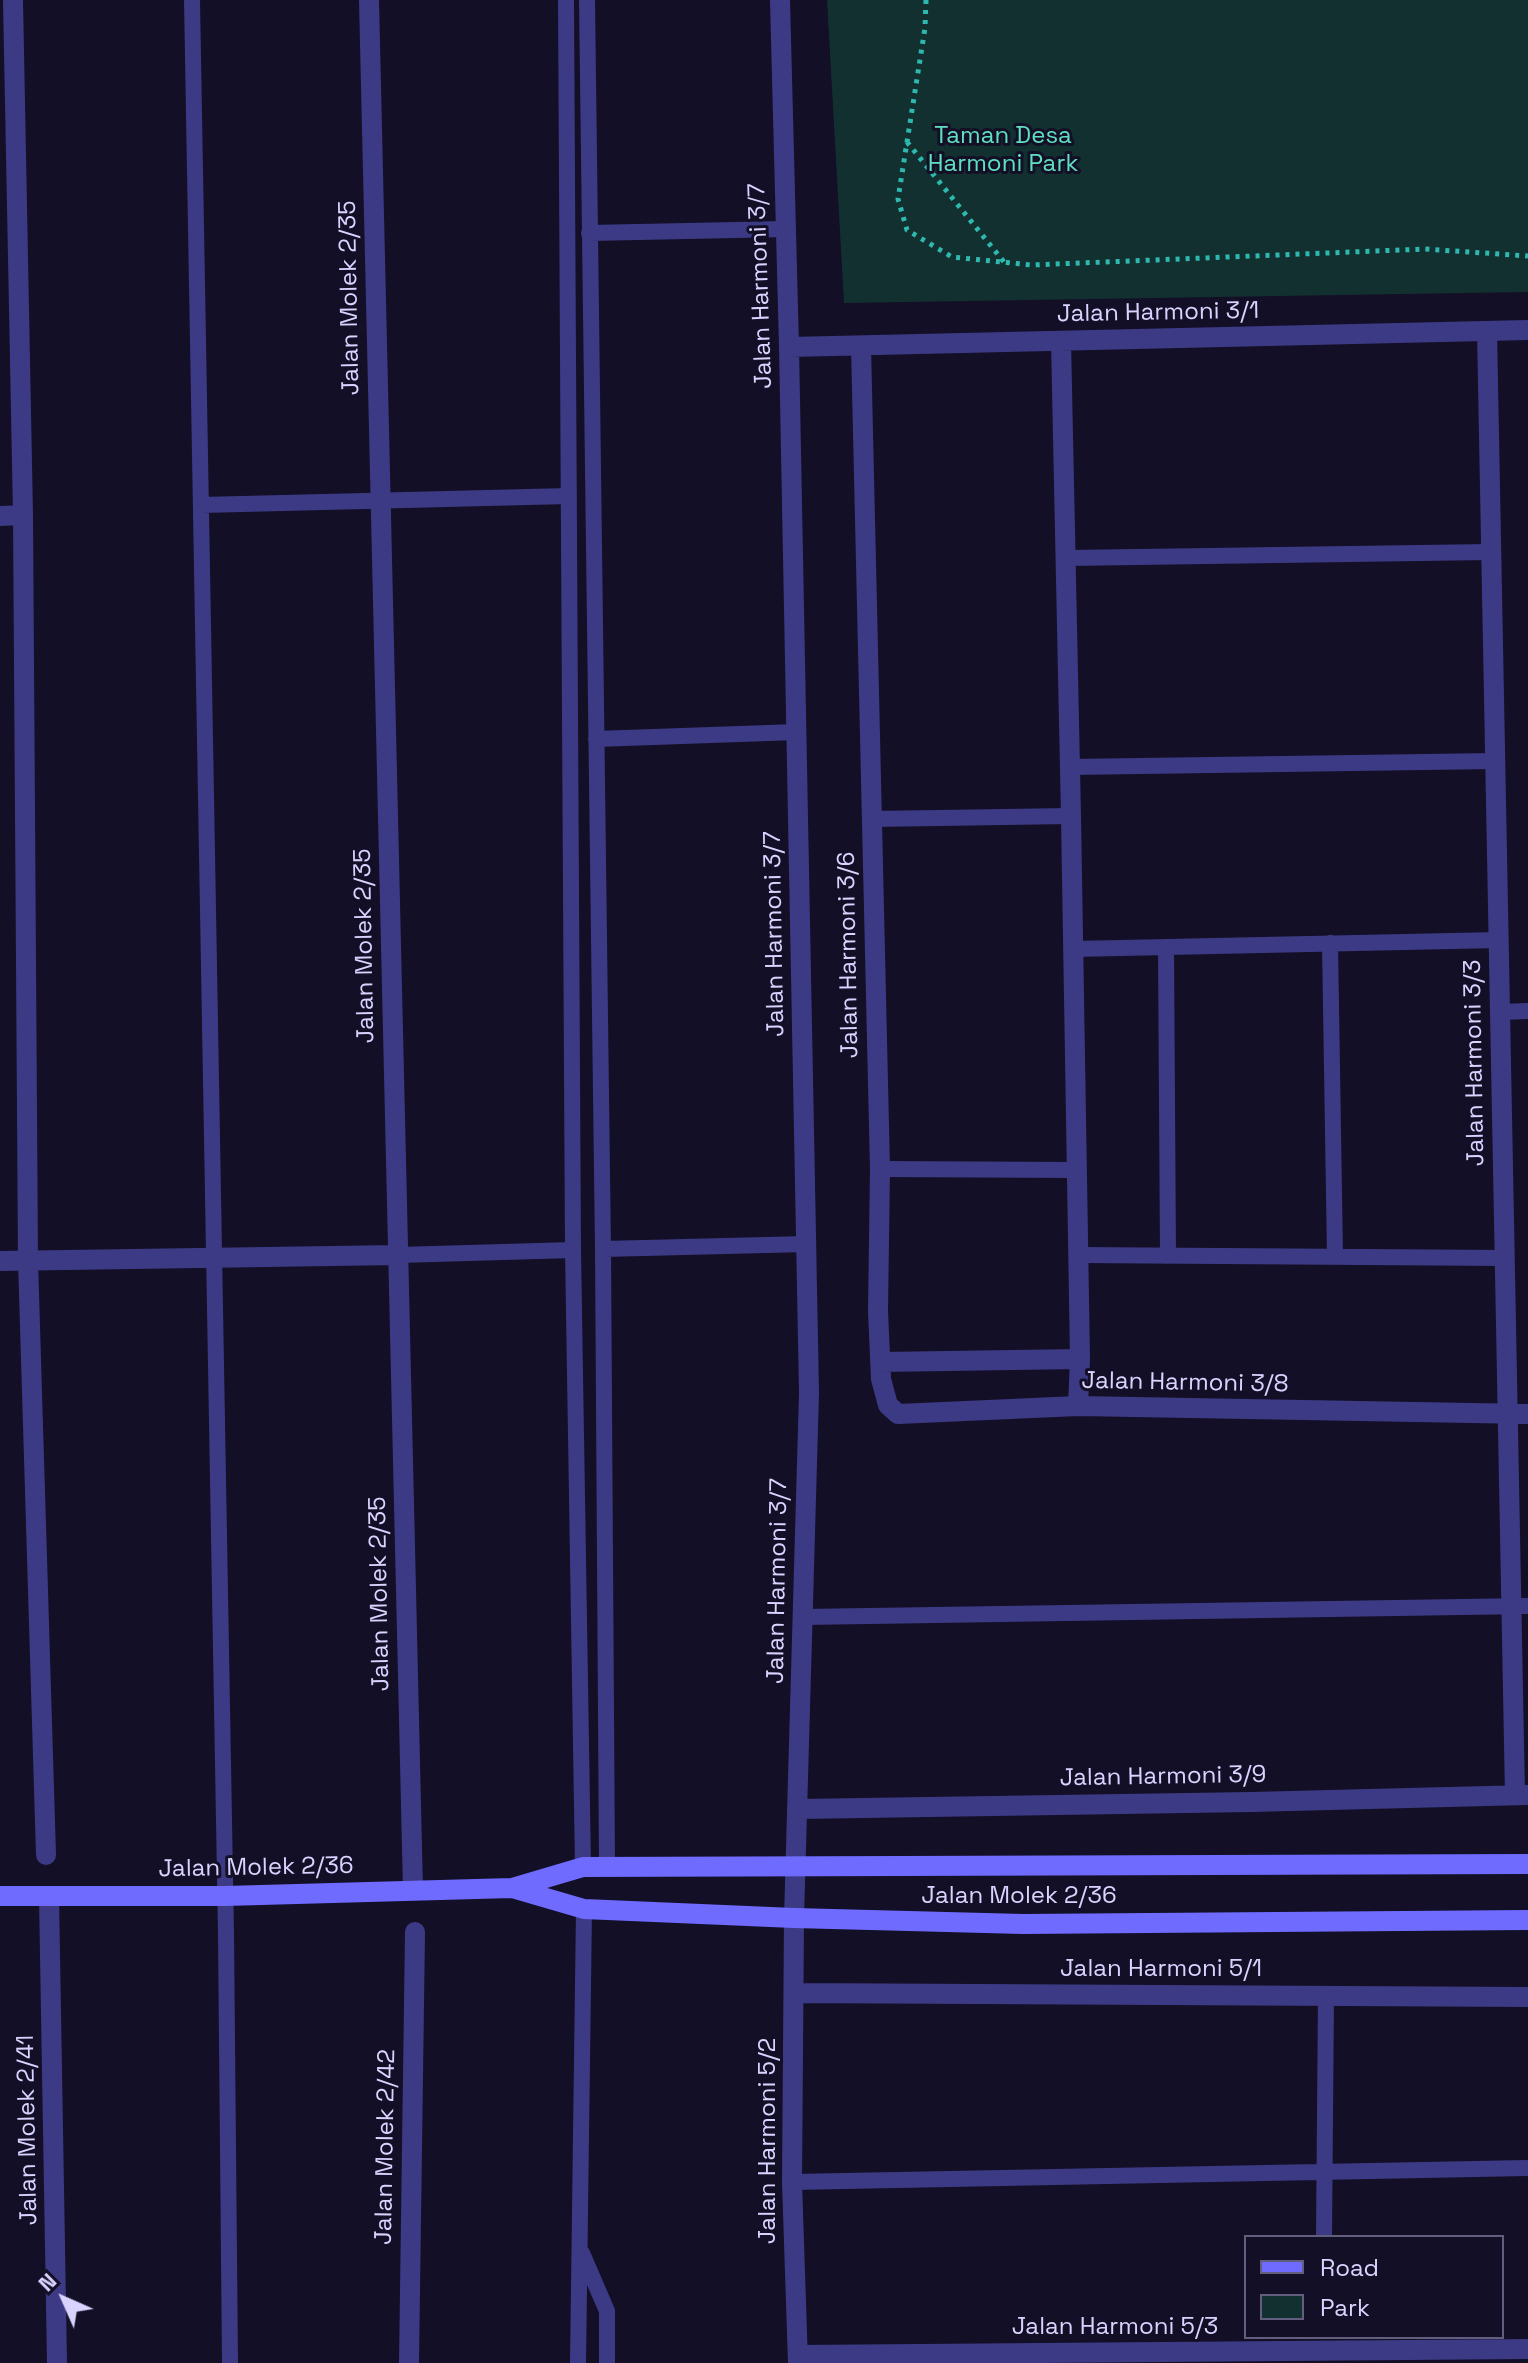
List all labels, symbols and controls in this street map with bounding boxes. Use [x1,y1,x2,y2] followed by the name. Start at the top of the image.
[928,122,1078,178] park label: Taman Desa Harmoni Park
[743,183,779,389] street label: Jalan Harmoni 3/7
[334,200,366,396] street label: Jalan Molek 2/35
[1057,297,1259,329] street label: Jalan Harmoni 3/1
[759,831,791,1037] street label: Jalan Harmoni 3/7
[349,848,381,1044] street label: Jalan Molek 2/35
[833,851,865,1059] street label: Jalan Harmoni 3/6
[1459,959,1491,1167] street label: Jalan Harmoni 3/3
[1081,1367,1289,1399] street label: Jalan Harmoni 3/8
[762,1478,794,1684] street label: Jalan Harmoni 3/7
[364,1496,396,1692] street label: Jalan Molek 2/35
[1059,1761,1267,1793] street label: Jalan Harmoni 3/9
[158,1852,354,1884] street label: Jalan Molek 2/36
[921,1882,1117,1910] street label: Jalan Molek 2/36
[1060,1955,1262,1983] street label: Jalan Harmoni 5/1
[12,2034,44,2226] street label: Jalan Molek 2/41
[754,2038,782,2244] street label: Jalan Harmoni 5/2
[370,2049,402,2245] street label: Jalan Molek 2/42
[1244,2235,1504,2339] legend
[1320,2252,1379,2283] text: Road
[24,2259,104,2339] north arrow
[32,2267,62,2297] text: N
[1320,2292,1370,2323] text: Park
[1012,2313,1218,2341] street label: Jalan Harmoni 5/3

